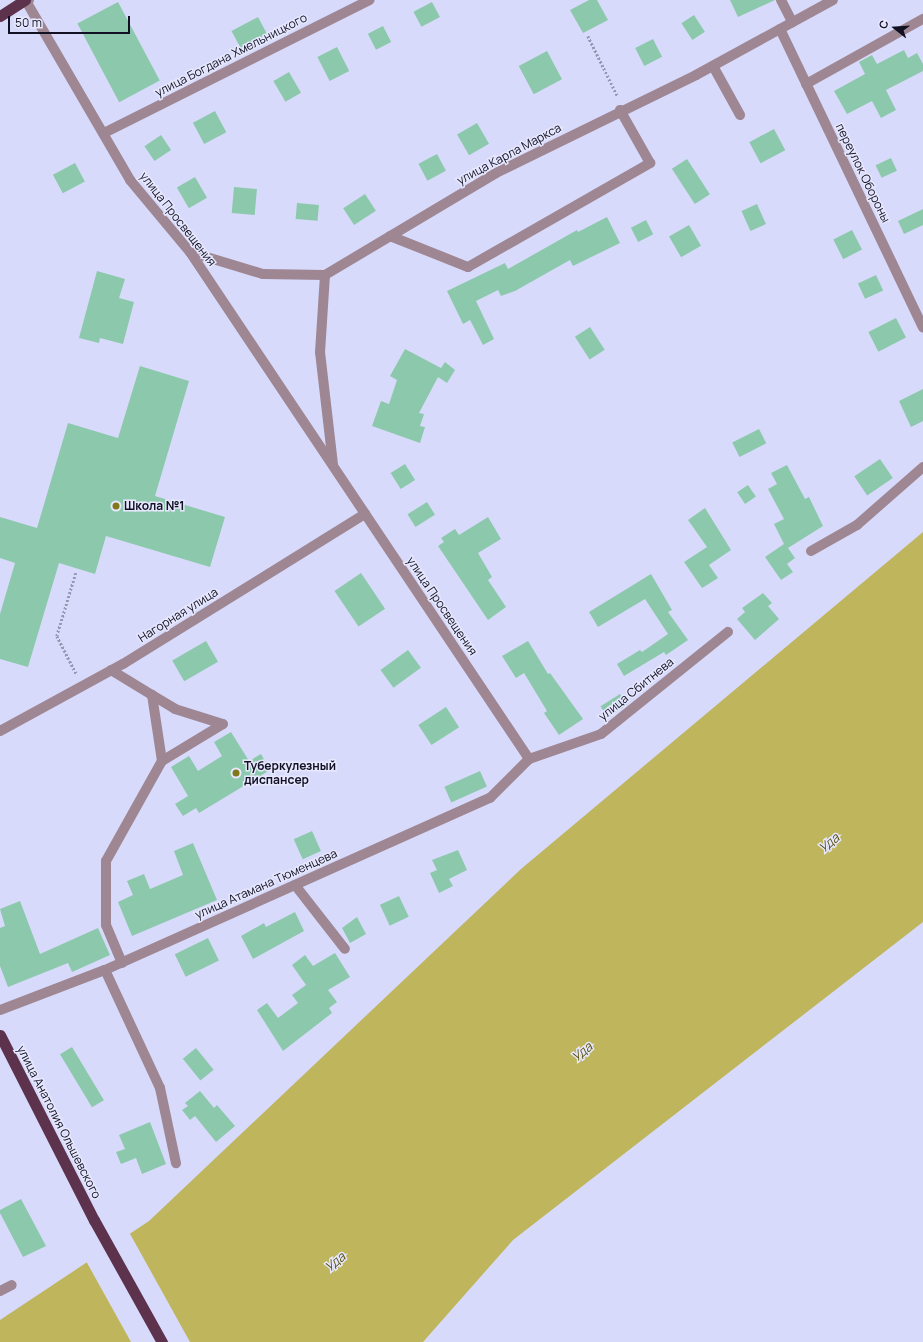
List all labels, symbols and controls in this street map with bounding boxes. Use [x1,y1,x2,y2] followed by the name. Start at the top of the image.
[10,8,132,34] scale bar
[875,8,915,48] north arrow
[153,10,309,100] street label: улица Богдана Хмельницкого
[15,14,42,31] text: 50 m
[875,18,891,30] text: С
[454,120,564,188] street label: улица Карла Маркса
[833,121,893,225] street label: переулок Обороны
[137,169,219,269] street label: улица Просвещения
[124,499,185,513] place label: Школа №1
[111,501,121,511] marker: Школа №1
[404,554,480,658] street label: улица Просвещения
[136,585,220,645] street label: Нагорная улица
[596,654,676,724] street label: улица Сбитнева
[244,759,336,787] place label: Туберкулезный диспансер
[231,768,241,778] marker: Туберкулезный диспансер
[816,830,842,856] water label: Уда
[193,846,339,922] street label: улица Атамана Тюменцева
[569,1039,595,1065] water label: Уда
[14,1043,104,1201] street label: улица Анатолия Ольшевского
[322,1249,348,1275] water label: Уда

